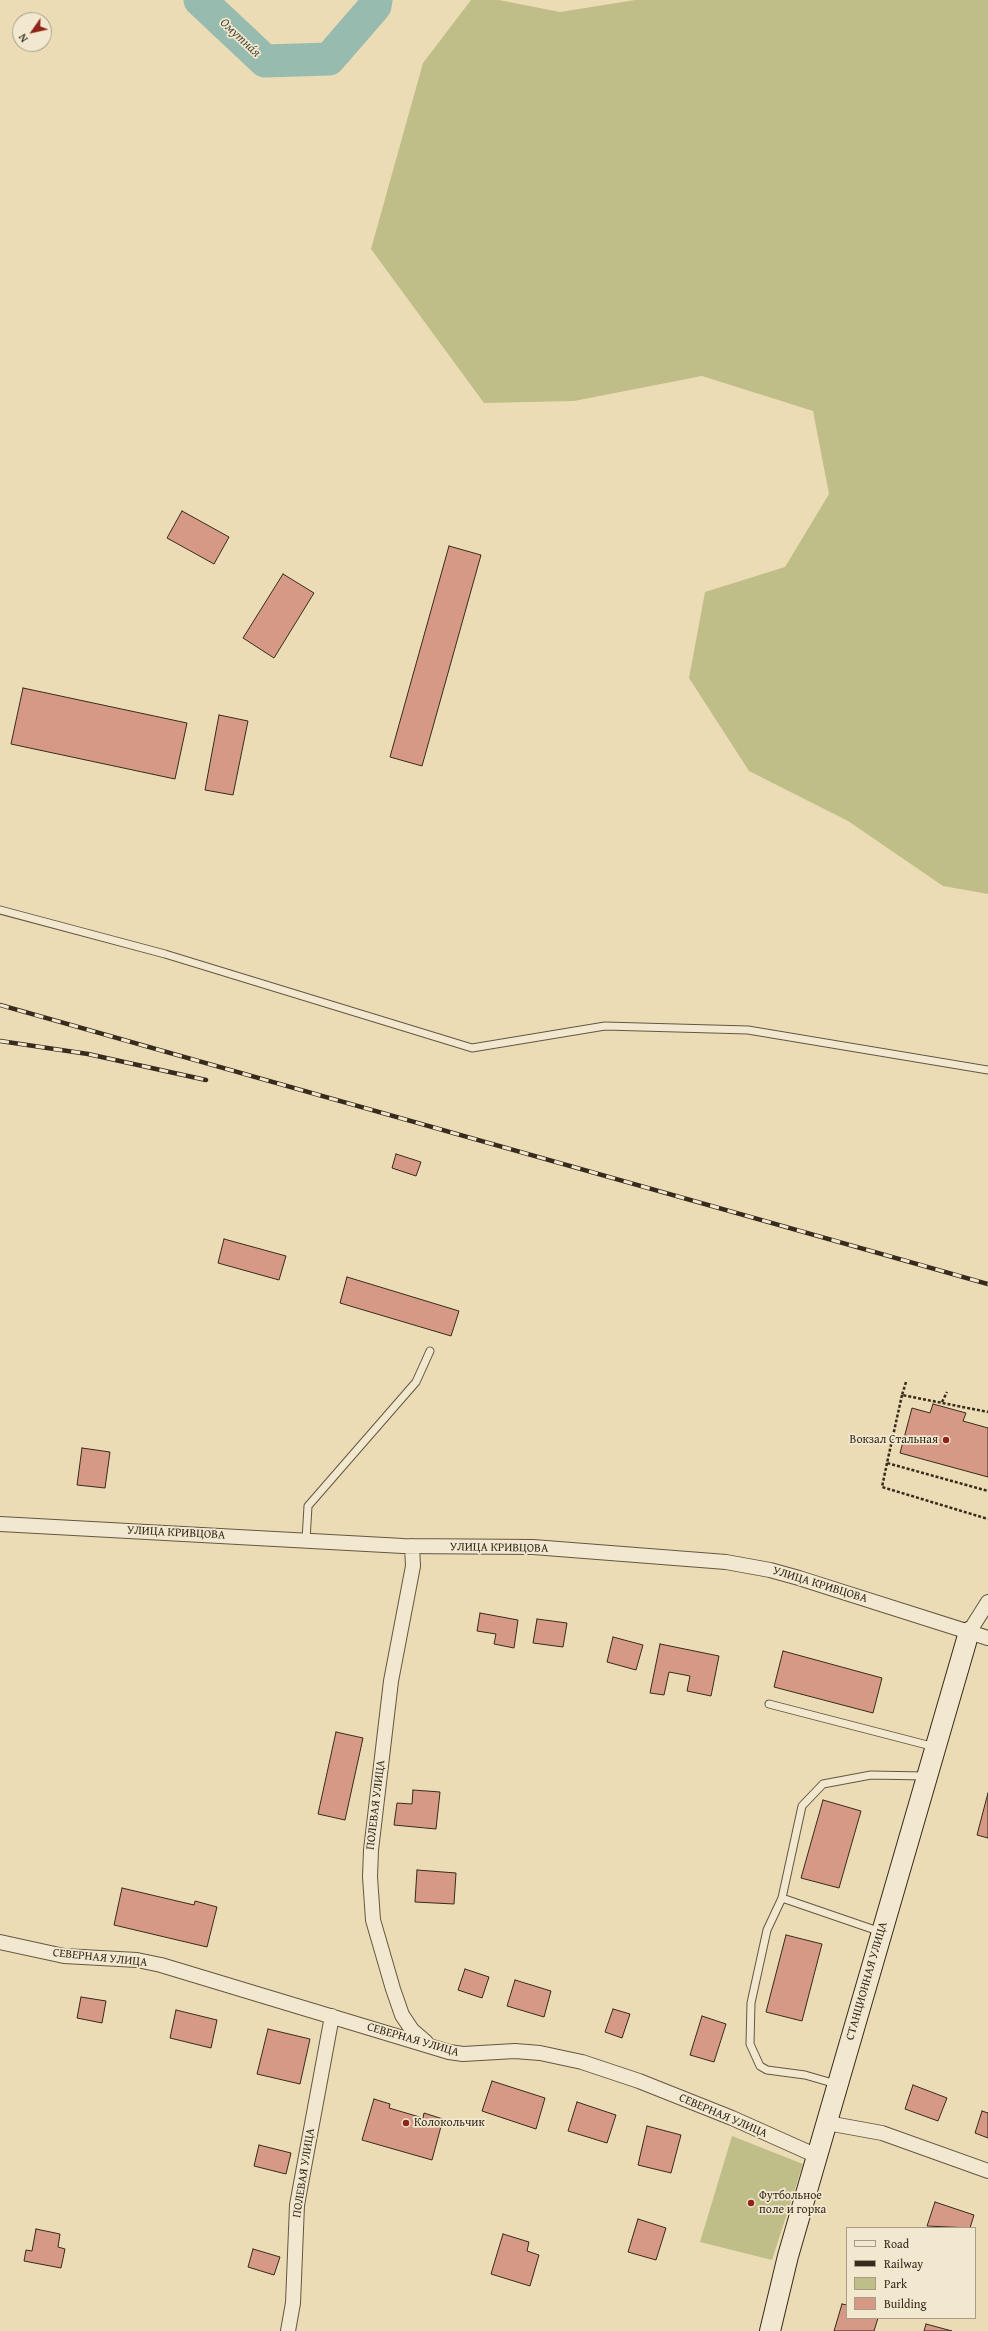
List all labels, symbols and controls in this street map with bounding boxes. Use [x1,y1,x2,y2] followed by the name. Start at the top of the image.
[12,12,52,52] north arrow
[216,15,264,61] water label: Омутна́я
[14,31,32,46] text: N
[850,1433,938,1447] place label: Вокзал Стальная
[941,1435,951,1445] marker: Вокзал Стальная
[126,1523,226,1543] street label: УЛИЦА КРИВЦОВА
[450,1540,548,1556] street label: УЛИЦА КРИВЦОВА
[771,1564,869,1606] street label: УЛИЦА КРИВЦОВА
[363,1759,389,1851] street label: ПОЛЕВАЯ УЛИЦА
[843,1920,891,2042] street label: СТАНЦИОННАЯ УЛИЦА
[52,1946,148,1970] street label: СЕВЕРНАЯ УЛИЦА
[365,2020,461,2060] street label: СЕВЕРНАЯ УЛИЦА
[677,2091,769,2141] street label: СЕВЕРНАЯ УЛИЦА
[414,2116,485,2130] place label: Колокольчик
[401,2118,411,2128] marker: Колокольчик
[290,2127,318,2219] street label: ПОЛЕВАЯ УЛИЦА
[759,2189,826,2217] place label: Футбольное поле и горка
[746,2198,756,2208] marker: Футбольное поле и горка
[846,2227,976,2319] legend
[884,2235,909,2252] text: Road
[884,2255,923,2272] text: Railway
[884,2275,907,2292] text: Park
[884,2295,927,2312] text: Building

